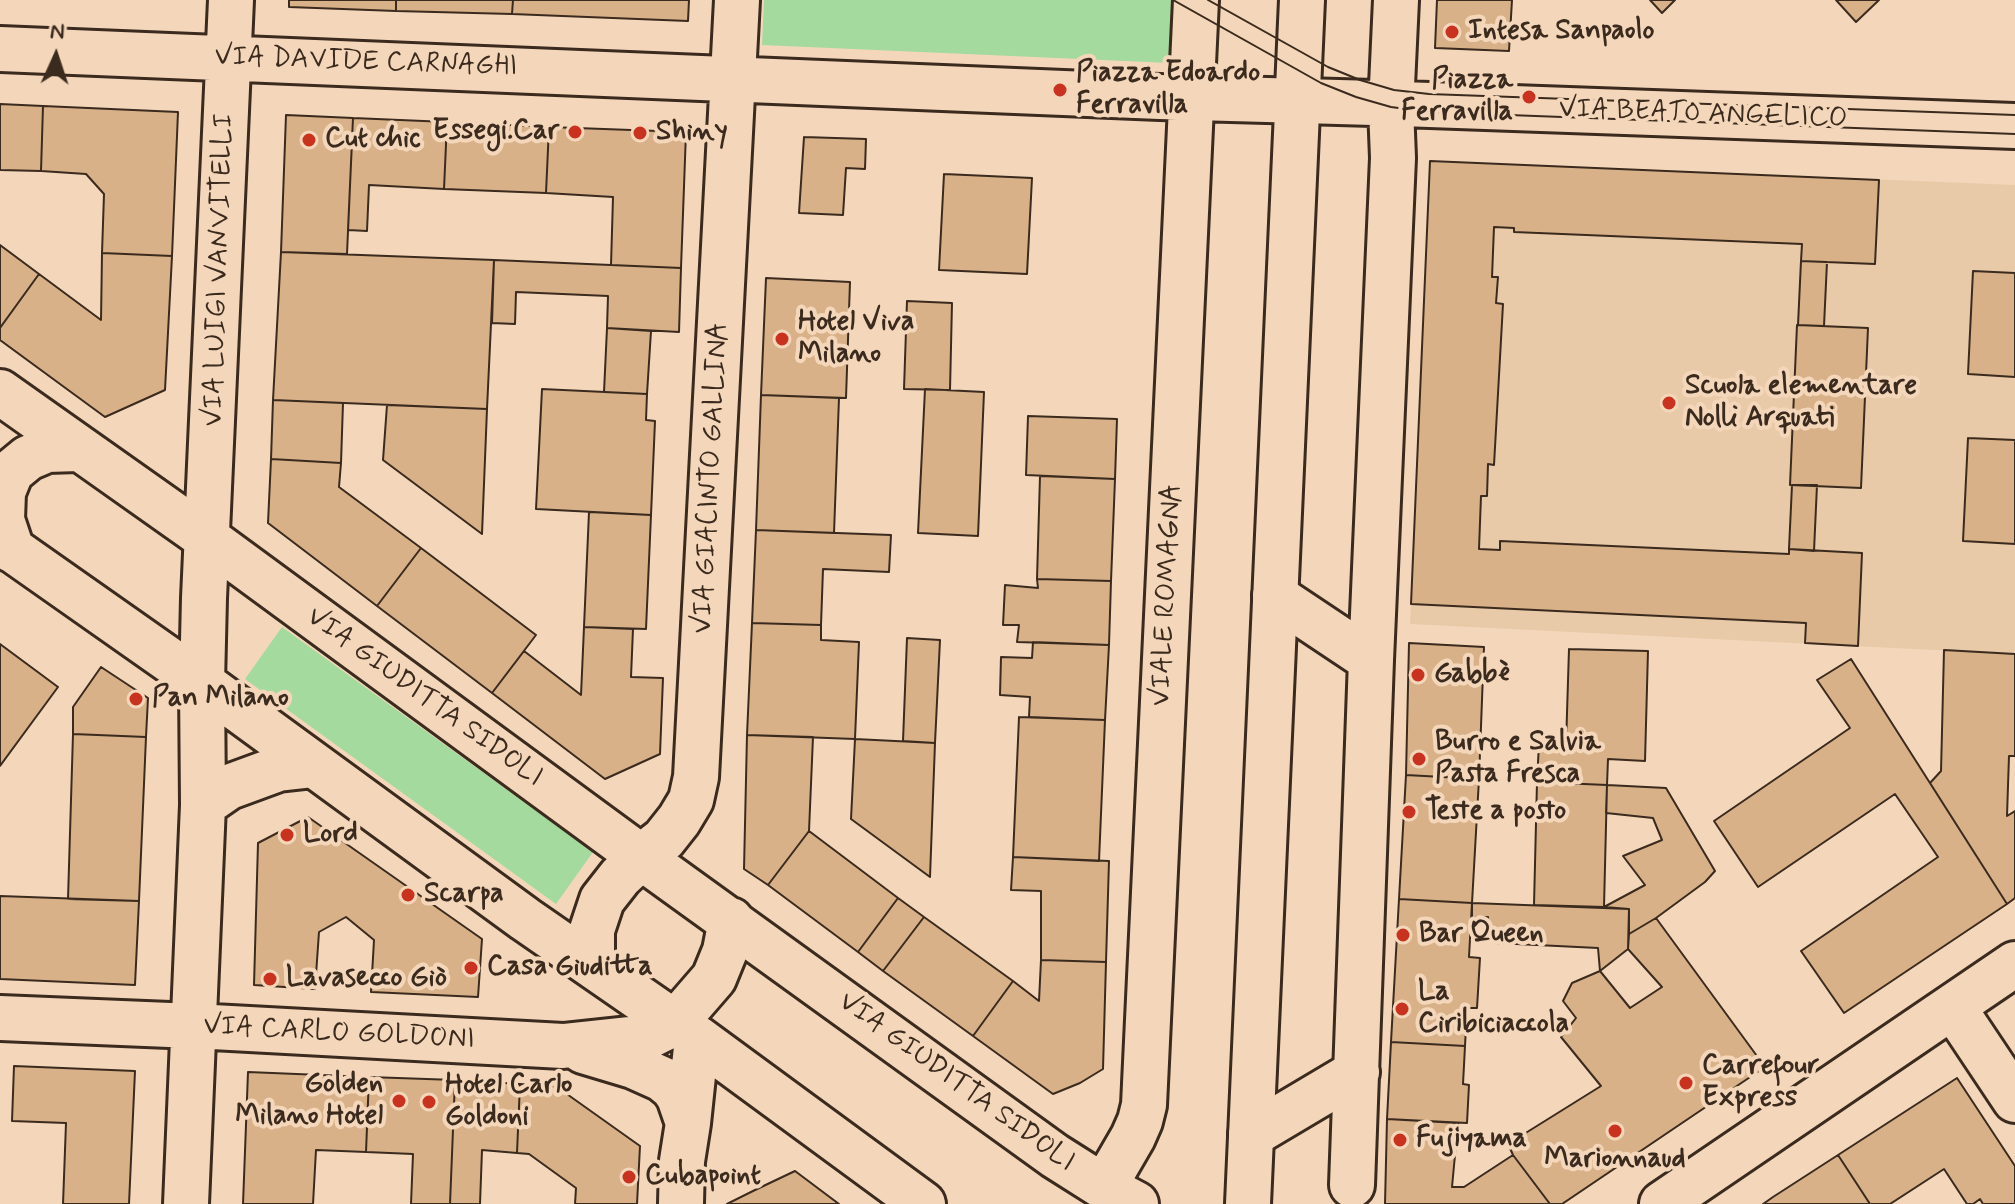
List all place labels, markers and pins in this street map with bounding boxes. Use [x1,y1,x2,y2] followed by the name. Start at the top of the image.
[1468,15,1654,49] place label: Intesa Sanpaolo
[1443,23,1461,41] marker: Intesa Sanpaolo
[1076,57,1260,123] place label: Piazza Edoardo Ferravilla
[1401,64,1513,130] place label: Piazza Ferravilla
[1051,81,1069,99] marker: Piazza Edoardo Ferravilla
[1520,88,1538,106] marker: Piazza Ferravilla
[433,115,559,149] place label: Essegi.Car
[656,116,728,150] place label: Shiny
[325,123,421,157] place label: Cut chic
[566,123,584,141] marker: Essegi.Car
[631,124,649,142] marker: Shiny
[300,131,318,149] marker: Cut chic
[798,306,914,372] place label: Hotel Viva Milano
[773,330,791,348] marker: Hotel Viva Milano
[1685,370,1917,436] place label: Scuola elementare Nolli Arquati
[1660,394,1678,412] marker: Scuola elementare Nolli Arquati
[1434,658,1510,692] place label: Gabbè
[1409,666,1427,684] marker: Gabbè
[152,682,289,716] place label: Pan Milano
[127,690,145,708] marker: Pan Milano
[1435,726,1601,792] place label: Burro e Salvia Pasta Fresca
[1410,750,1428,768] marker: Burro e Salvia Pasta Fresca
[1425,795,1566,829] place label: Teste a posto
[1400,803,1418,821] marker: Teste a posto
[303,818,358,852] place label: Lord
[278,826,296,844] marker: Lord
[424,878,504,912] place label: Scarpa
[399,886,417,904] marker: Scarpa
[1419,918,1544,952] place label: Bar Queen
[1394,926,1412,944] marker: Bar Queen
[487,951,653,985] place label: Casa Giuditta
[462,959,480,977] marker: Casa Giuditta
[286,962,447,996] place label: Lavasecco Giò
[261,970,279,988] marker: Lavasecco Giò
[1418,976,1569,1042] place label: La Ciribiciaccola
[1393,1000,1411,1018] marker: La Ciribiciaccola
[1702,1050,1819,1116] place label: Carrefour Express
[235,1068,383,1134] place label: Golden Milano Hotel
[445,1069,572,1135] place label: Hotel Carlo Goldoni
[1677,1074,1695,1092] marker: Carrefour Express
[390,1092,408,1110] marker: Golden Milano Hotel
[420,1093,438,1111] marker: Hotel Carlo Goldoni
[1606,1122,1624,1140] marker: Marionnaud
[1416,1123,1527,1157] place label: Fujiyama
[1391,1131,1409,1149] marker: Fujiyama
[1544,1143,1686,1177] place label: Marionnaud
[645,1160,761,1194] place label: Cubapoint
[620,1168,638,1186] marker: Cubapoint

